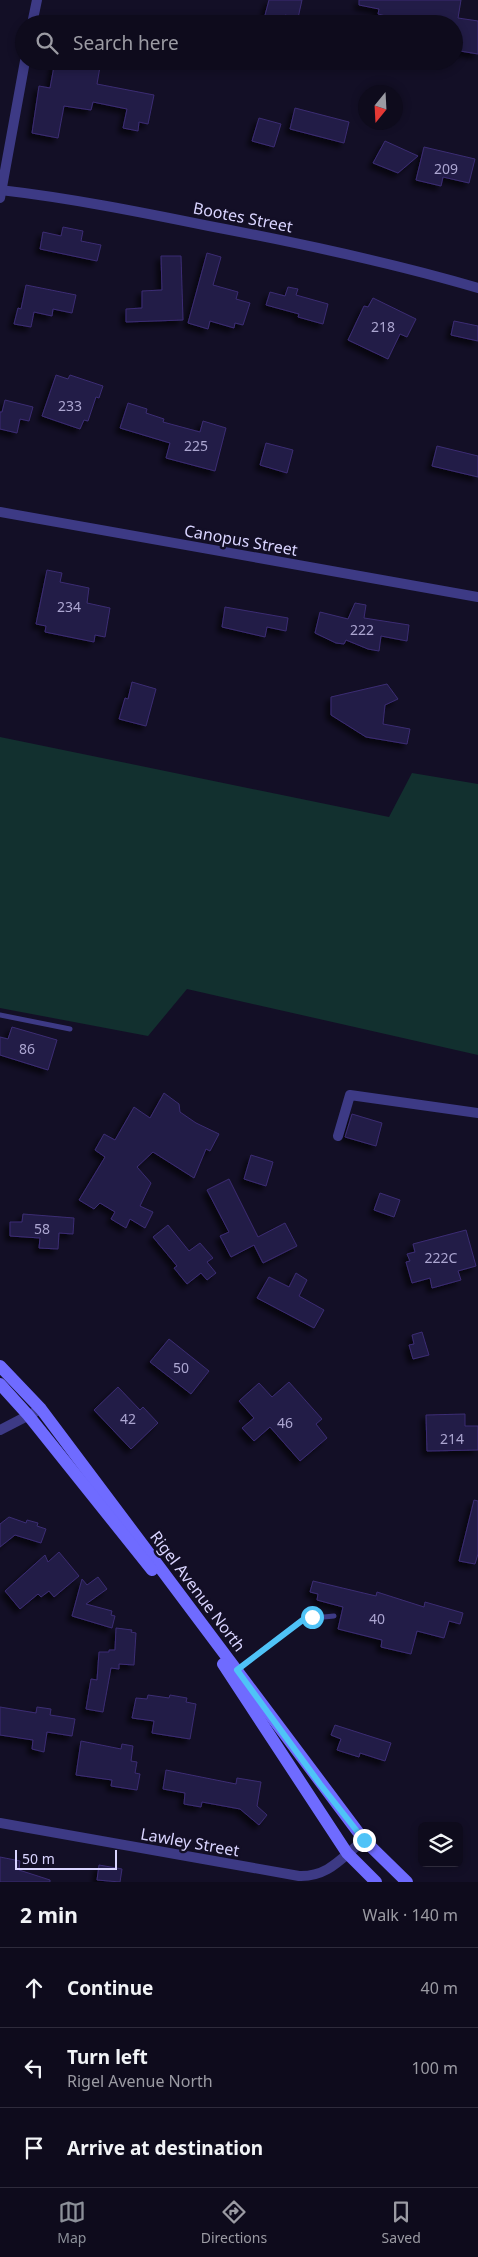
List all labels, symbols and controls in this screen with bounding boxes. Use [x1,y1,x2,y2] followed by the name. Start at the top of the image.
[15,15,463,70] search box
[33,29,61,57] icon: search
[73,30,179,56] text: Search here
[358,85,403,130] north arrow
[434,159,458,178] house number: 209
[191,197,295,237] street label: Bootes Street
[371,317,395,336] house number: 218
[58,396,82,415] house number: 233
[184,436,208,455] house number: 225
[183,519,300,561] street label: Canopus Street
[57,597,81,616] house number: 234
[350,620,374,639] house number: 222
[19,1039,35,1058] house number: 86
[34,1219,50,1238] house number: 58
[425,1248,458,1267] house number: 222C
[173,1358,189,1377] house number: 50
[120,1409,136,1428] house number: 42
[277,1413,293,1432] house number: 46
[440,1429,464,1448] house number: 214
[145,1526,251,1656] street label: Rigel Avenue North
[301,1606,324,1629] route start
[369,1609,385,1628] house number: 40
[418,1822,463,1867] map controls
[418,1822,463,1867] button: layers
[139,1823,241,1862] street label: Lawley Street
[353,1829,376,1852] route end
[15,1847,118,1870] scale bar
[22,1849,55,1868] text: 50 m
[20,1901,78,1929] text: 2 min
[363,1904,458,1926] text: Walk · 140 m
[20,1974,48,2002] icon: ahead
[67,1975,153,2001] text: Continue
[421,1977,458,1999] text: 40 m
[67,2044,148,2070] text: Turn left
[20,2054,48,2082] icon: left
[411,2057,458,2079] text: 100 m
[67,2070,213,2092] text: Rigel Avenue North
[20,2134,48,2162] icon: arrive
[67,2135,263,2161] text: Arrive at destination
[57,2198,86,2247] tab: Map
[201,2198,267,2247] tab: Directions
[382,2198,421,2247] tab: Saved

